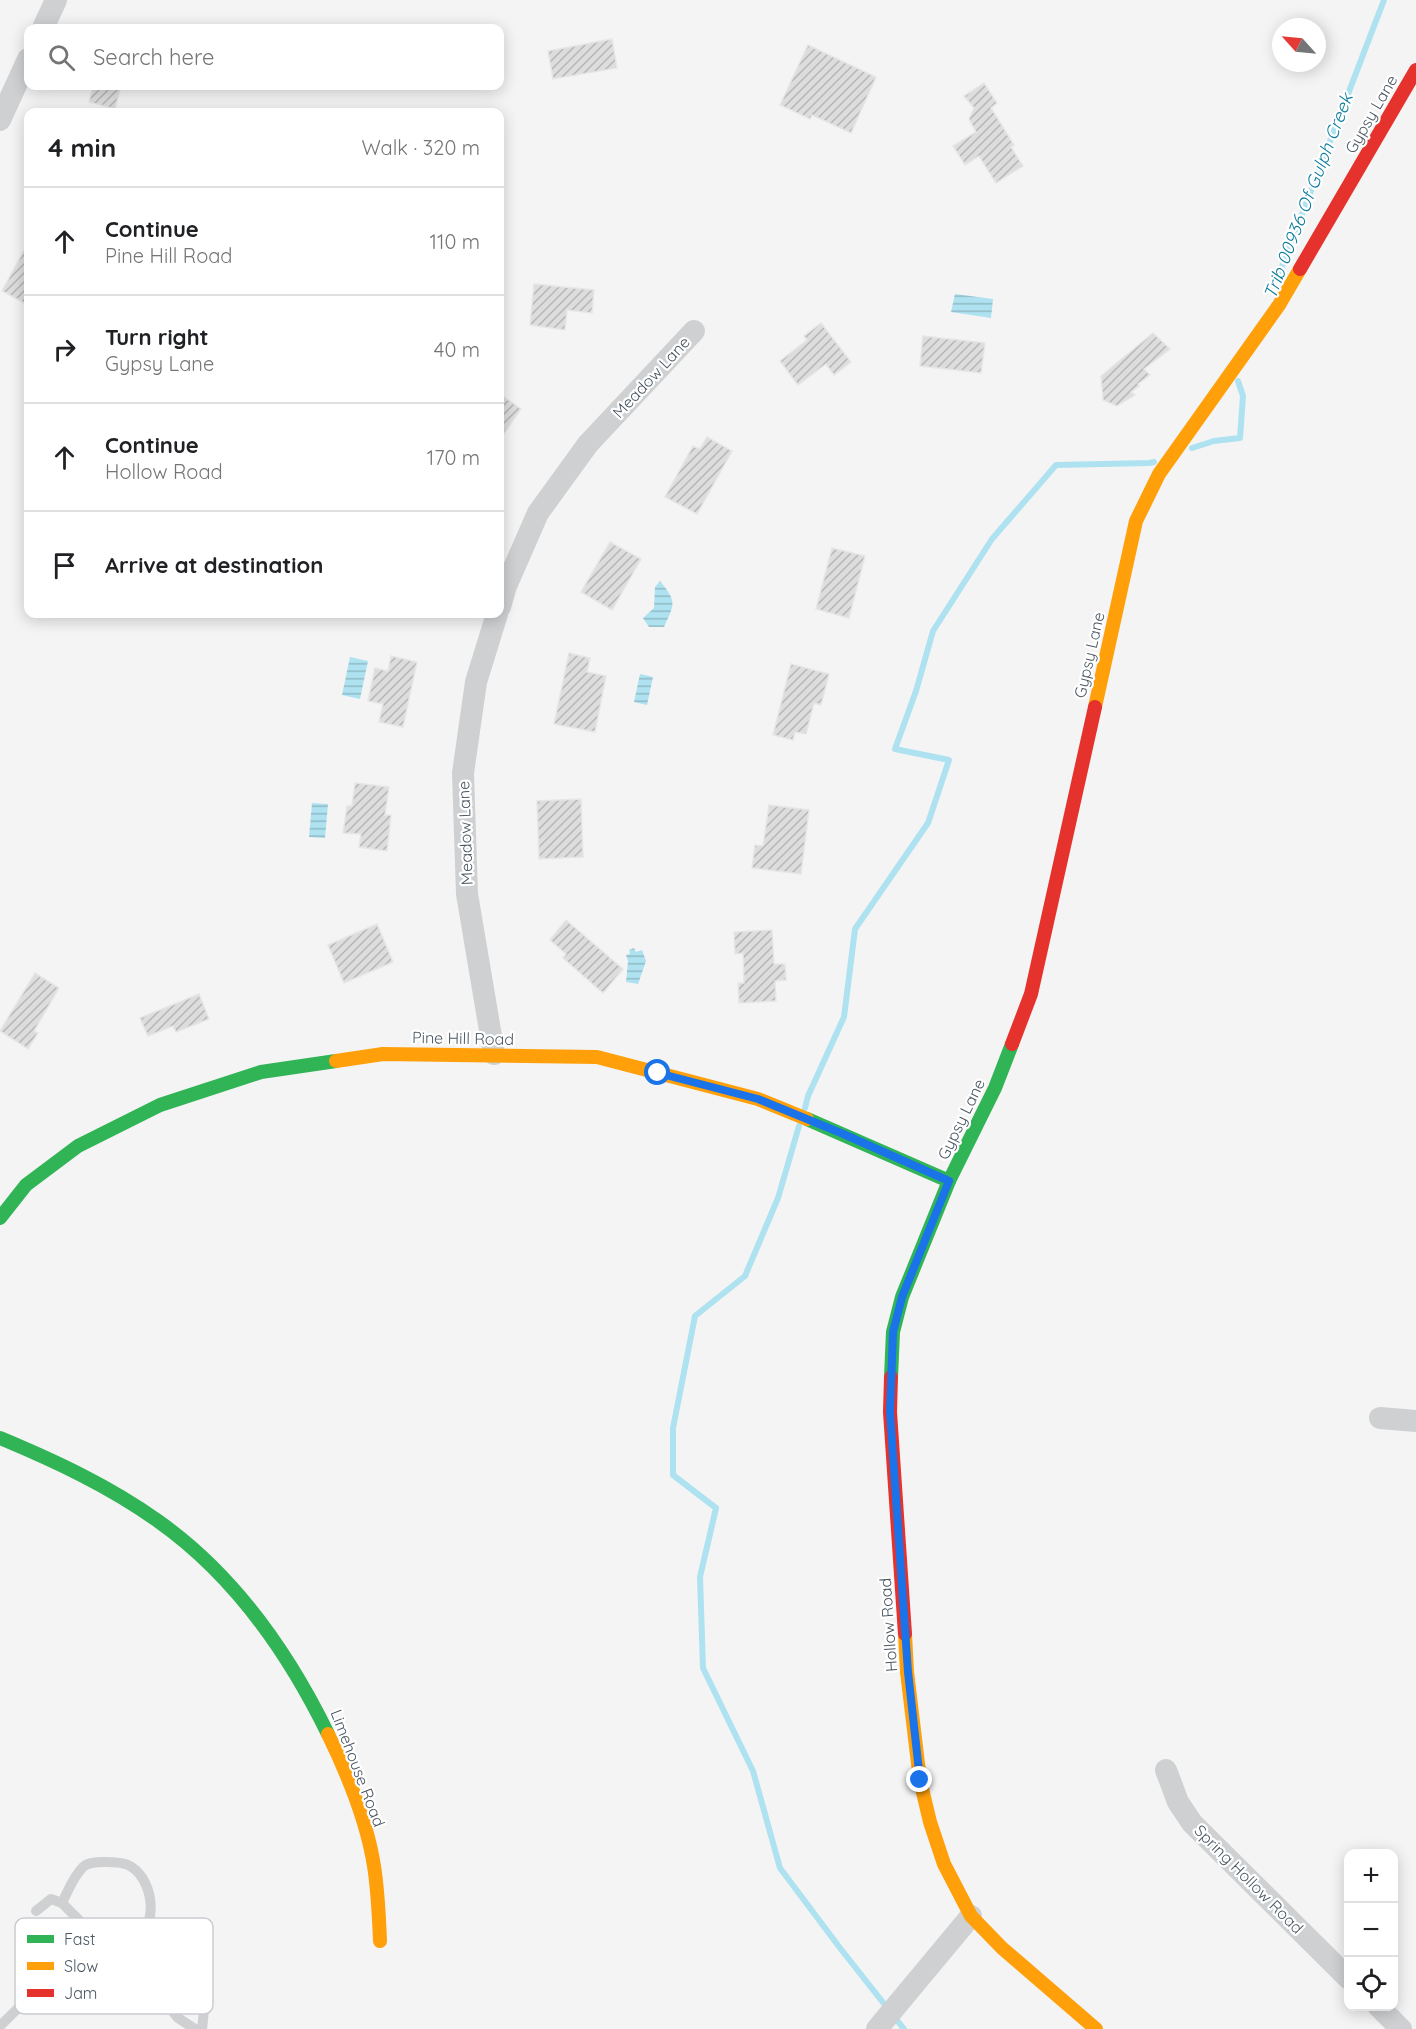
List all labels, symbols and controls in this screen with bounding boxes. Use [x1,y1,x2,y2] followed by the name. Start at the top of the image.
[1272,18,1326,72] north arrow
[24,24,504,90] search box
[45,41,78,74] icon: search
[93,43,214,71] text: Search here
[1340,71,1402,157] street label: Gypsy Lane
[1258,89,1358,302] water label: Trib 00936 Of Gulph Creek
[48,131,116,164] text: 4 min
[361,135,480,160] text: Walk · 320 m
[105,215,199,243] text: Continue
[48,225,81,258] icon: ahead
[430,229,480,254] text: 110 m
[105,243,232,268] text: Pine Hill Road
[105,323,209,351] text: Turn right
[608,332,694,422] street label: Meadow Lane
[48,333,81,366] icon: right
[434,337,480,362] text: 40 m
[105,351,214,376] text: Gypsy Lane
[105,431,199,459] text: Continue
[48,441,81,474] icon: ahead
[427,445,480,470] text: 170 m
[105,459,223,484] text: Hollow Road
[48,549,81,582] icon: arrive
[105,551,323,579] text: Arrive at destination
[1069,610,1109,700] street label: Gypsy Lane
[453,781,477,885] street label: Meadow Lane
[412,1027,514,1049] street label: Pine Hill Road
[644,1059,670,1085] route start
[933,1075,989,1163] street label: Gypsy Lane
[875,1577,901,1673] street label: Hollow Road
[326,1707,390,1829] street label: Limehouse Road
[906,1766,932,1792] route end
[1190,1820,1308,1938] street label: Spring Hollow Road
[1344,1849,1398,2011] map controls
[1344,1849,1398,1903] button: +
[1344,1903,1398,1957] button: −
[15,1918,213,2014] legend
[64,1929,95,1949] text: Fast
[64,1956,98,1976] text: Slow
[1344,1957,1398,2011] button: locate
[64,1983,97,2003] text: Jam

